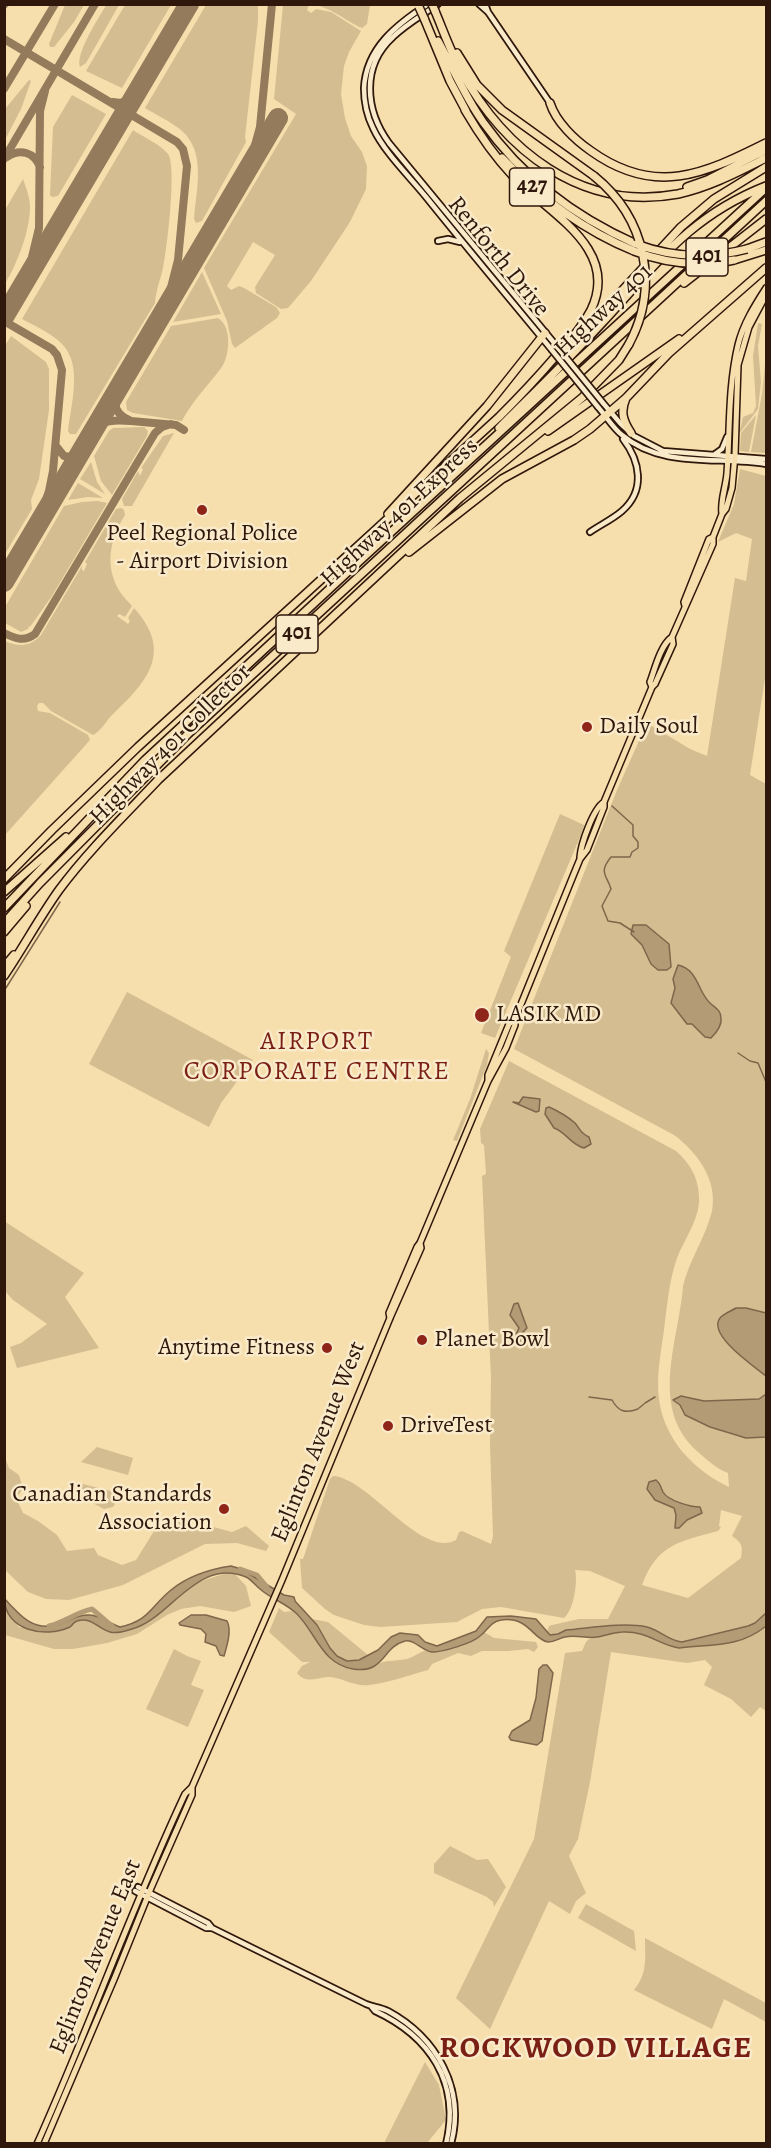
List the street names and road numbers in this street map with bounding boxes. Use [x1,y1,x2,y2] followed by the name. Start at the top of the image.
[510,168,554,206] road number: 427
[441,191,555,323] street label: Renforth Drive
[686,238,728,276] road number: 401
[549,258,659,364] street label: Highway 401
[315,432,485,594] street label: Highway 401 Express
[276,615,318,653] road number: 401
[84,658,258,832] street label: Highway 401 Collector
[266,1337,372,1547] street label: Eglinton Avenue West
[44,1855,148,2059] street label: Eglinton Avenue East

